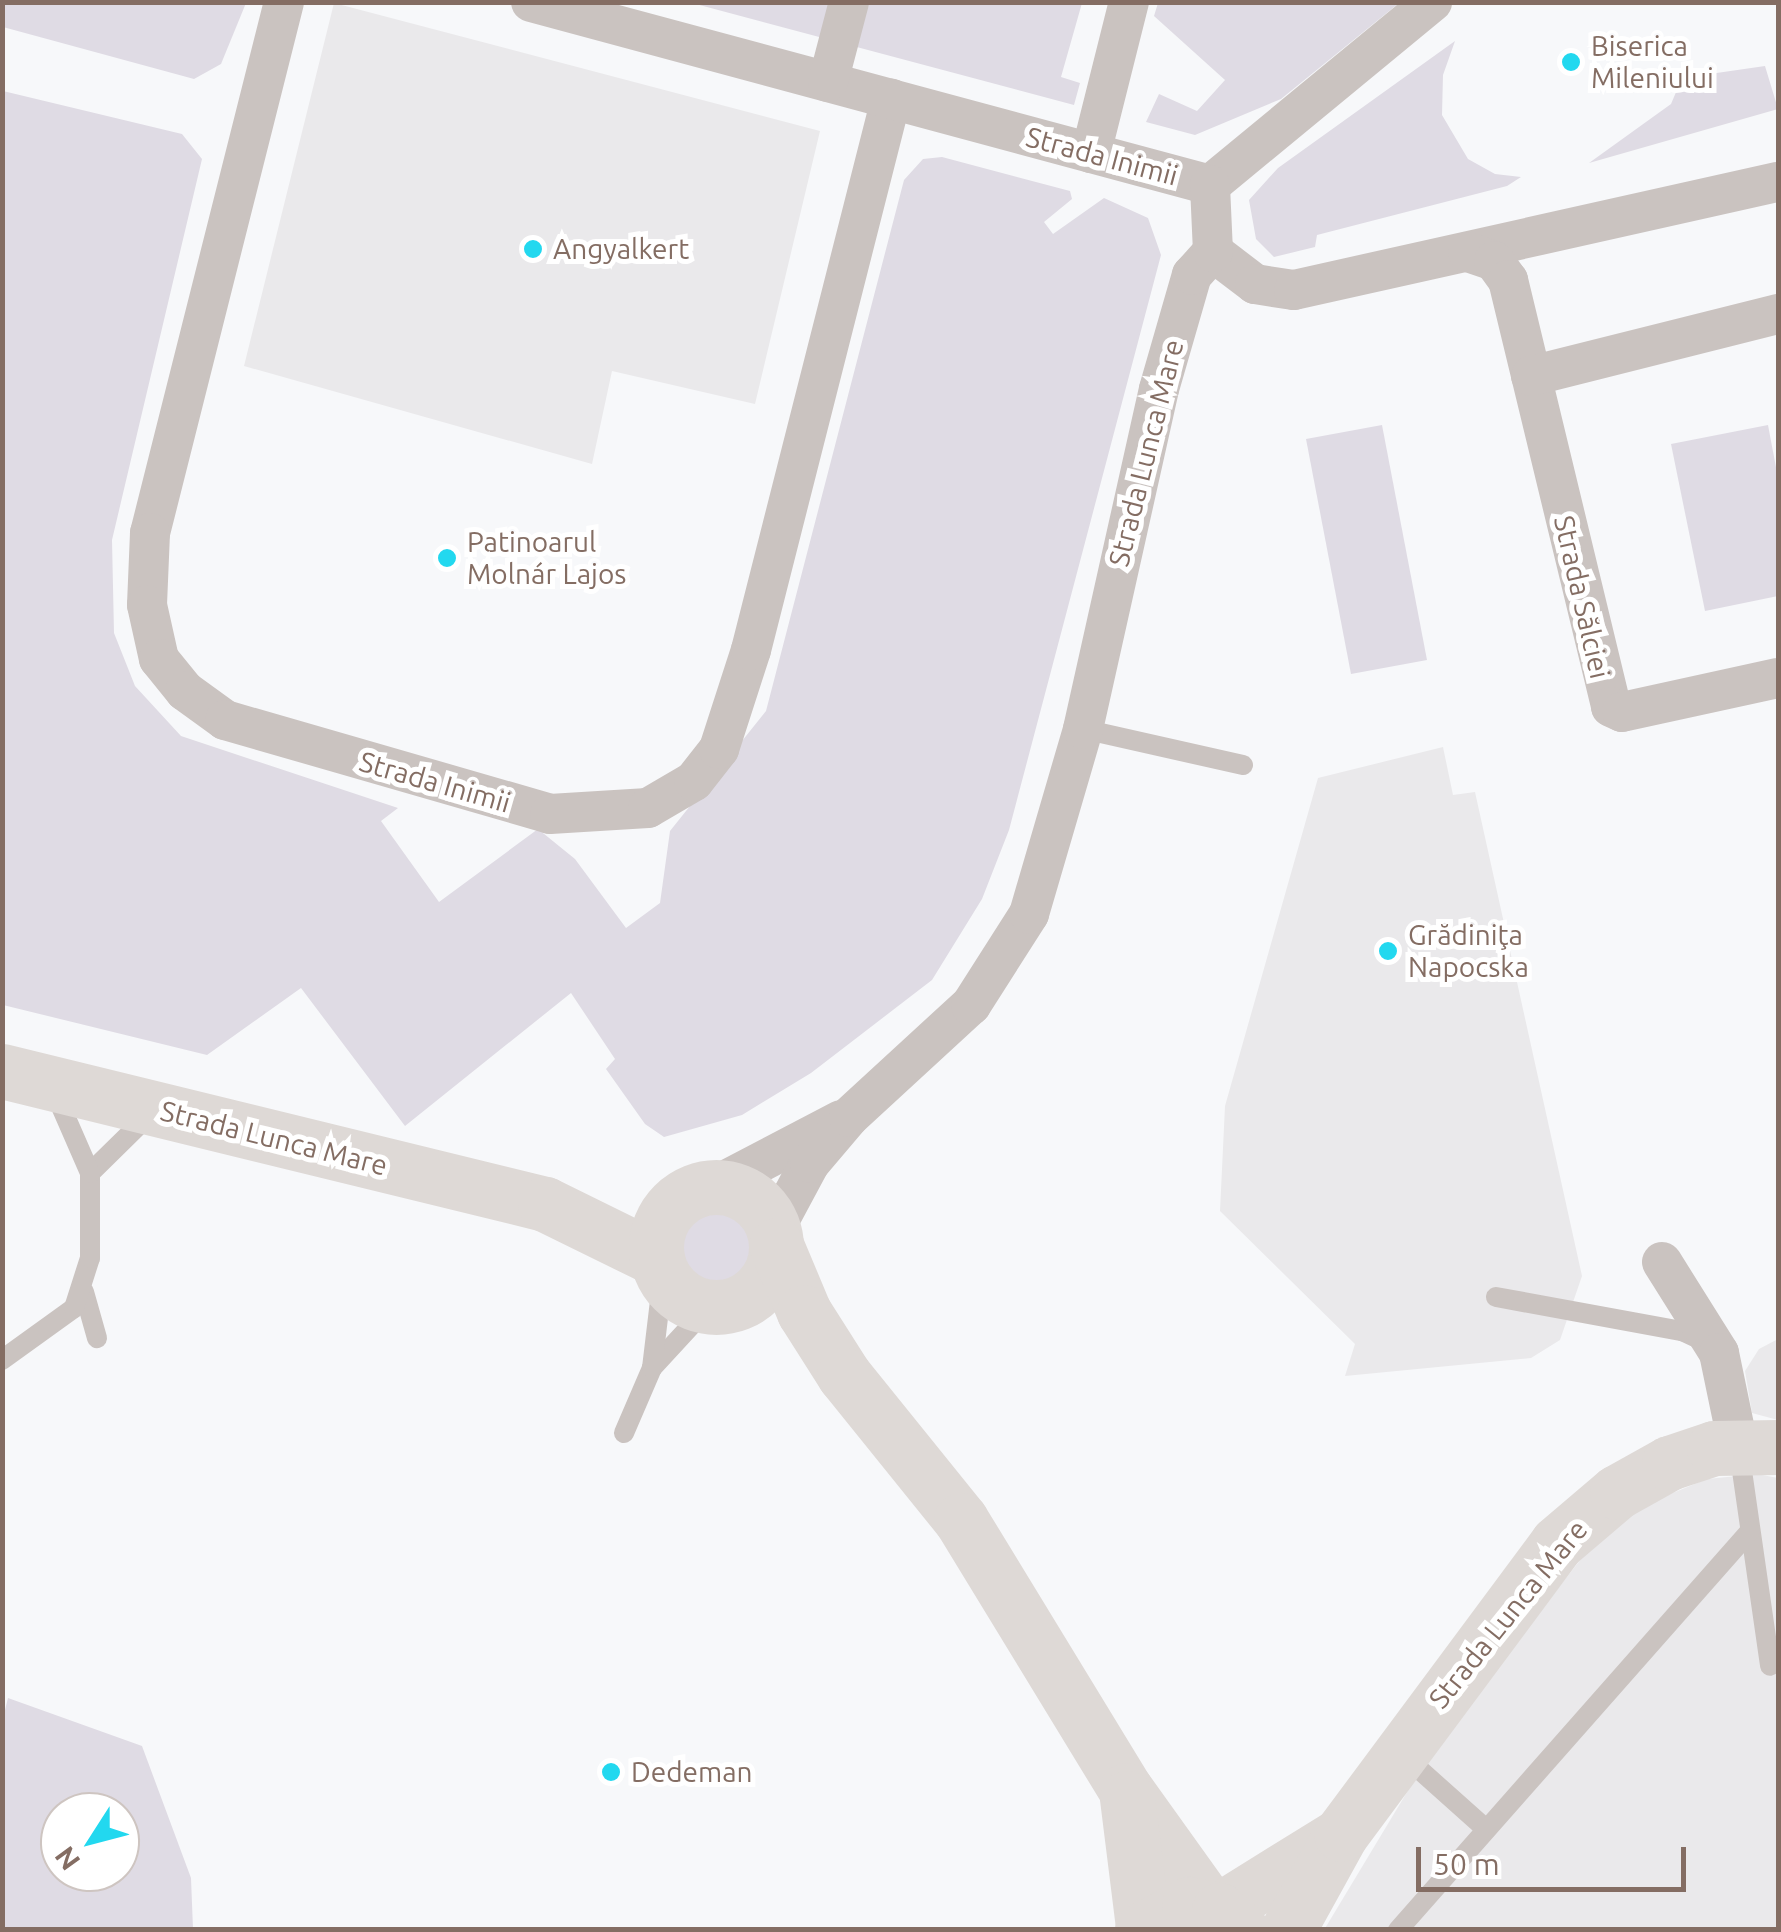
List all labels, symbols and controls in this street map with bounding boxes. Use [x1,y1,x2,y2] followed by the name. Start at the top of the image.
[1591,29,1714,95] place label: Biserica Mileniului
[1560,51,1582,73] marker: Biserica Mileniului
[1023,120,1181,192] street label: Strada Inimii
[553,232,689,266] place label: Angyalkert
[522,238,544,260] marker: Angyalkert
[1102,336,1190,570] street label: Strada Lunca Mare
[1547,512,1617,682] street label: Strada Sălciei
[467,525,626,591] place label: Patinoarul Molnár Lajos
[436,547,458,569] marker: Patinoarul Molnár Lajos
[356,744,514,820] street label: Strada Inimii
[1408,918,1529,984] place label: Grădiniţa Napocska
[1377,940,1399,962] marker: Grădiniţa Napocska
[157,1094,391,1182] street label: Strada Lunca Mare
[1422,1513,1594,1715] street label: Strada Lunca Mare
[631,1755,753,1789] place label: Dedeman
[600,1761,622,1783] marker: Dedeman
[40,1792,140,1892] north arrow
[1421,1827,1691,1889] scale bar
[48,1841,86,1876] text: N
[1433,1847,1500,1881] text: 50 m

